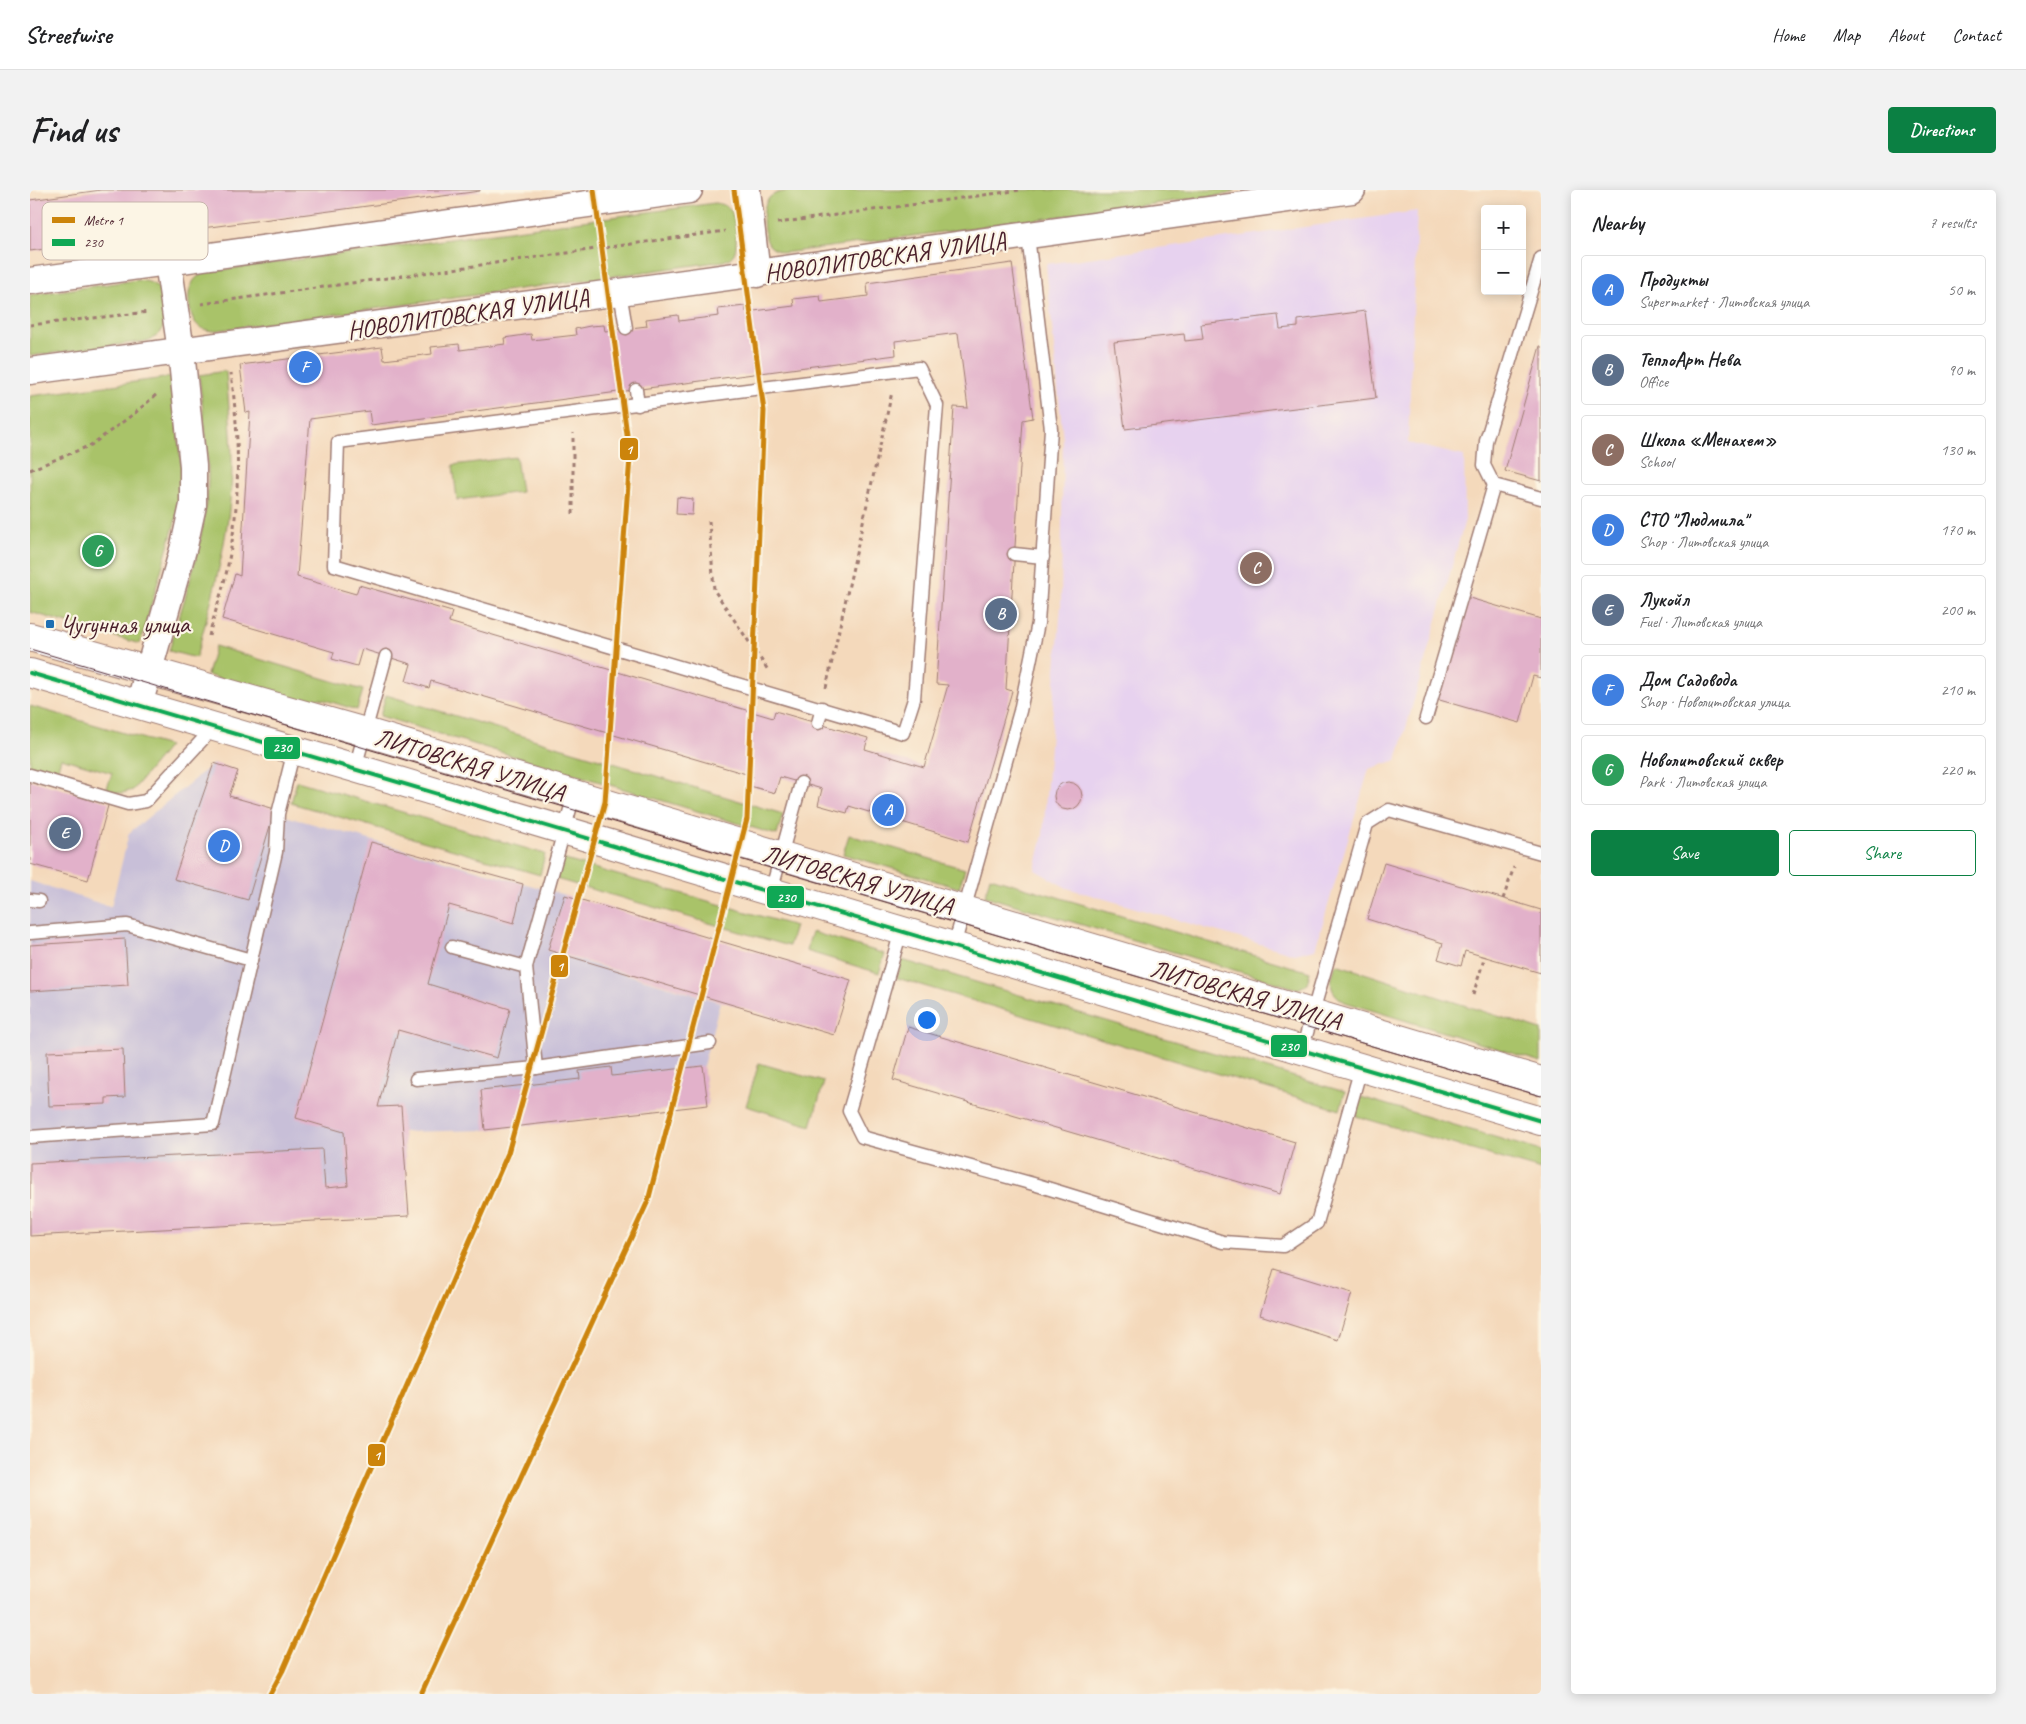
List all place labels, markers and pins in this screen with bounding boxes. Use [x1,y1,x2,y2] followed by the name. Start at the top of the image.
[289,348,321,386] pin: F
[82,532,114,570] pin: G
[1240,549,1272,587] pin: C
[985,595,1017,633] pin: B
[60,609,192,641] place label: Чугунная улица
[44,618,56,630] marker: Чугунная улица
[872,791,904,829] pin: A
[49,814,81,852] pin: E
[208,827,240,865] pin: D

